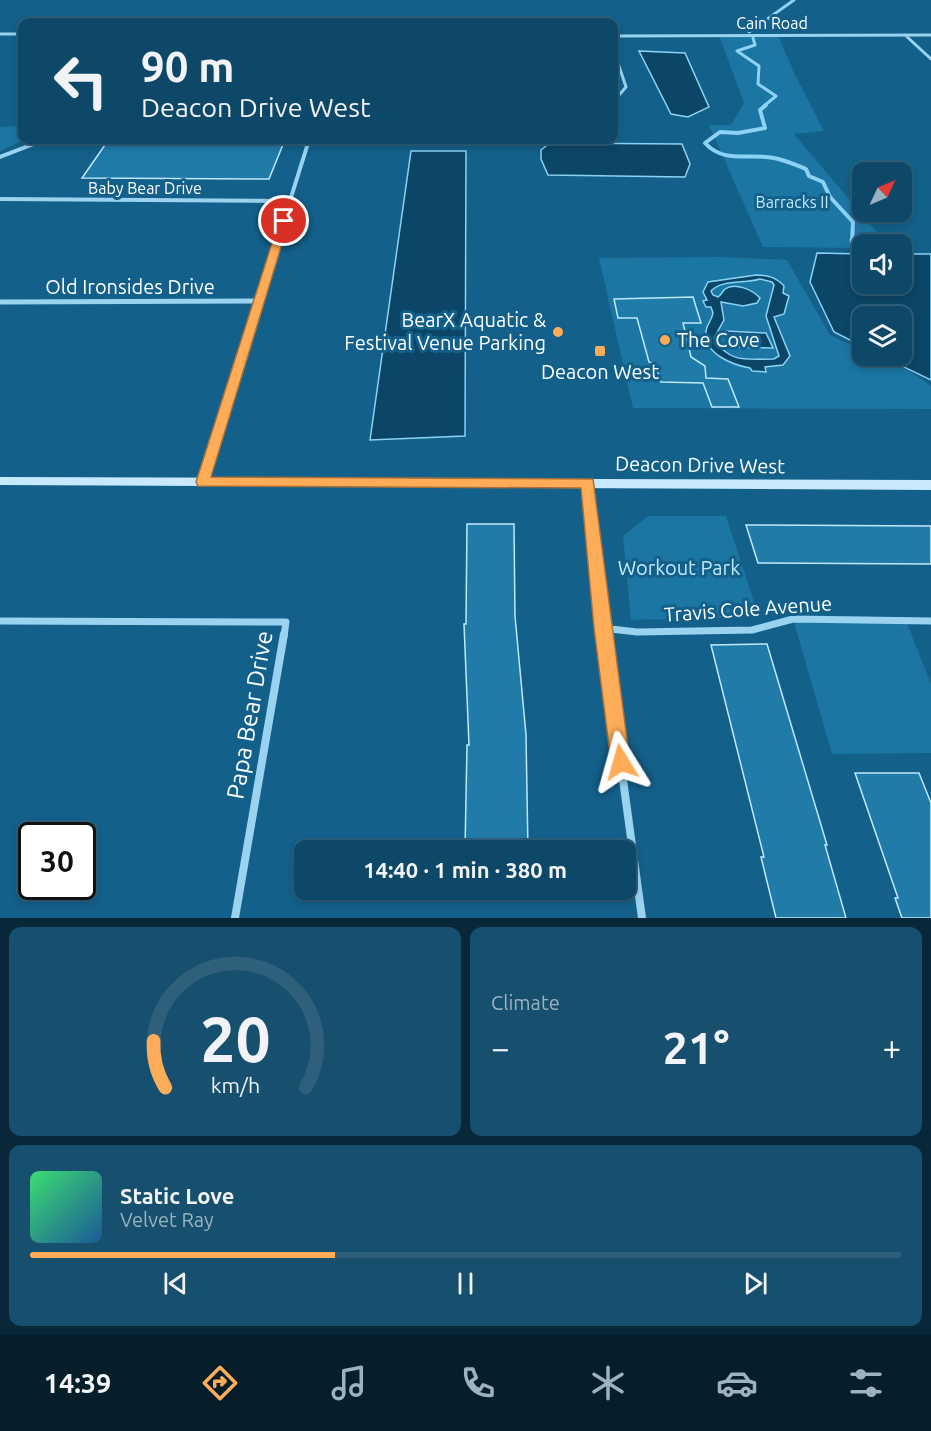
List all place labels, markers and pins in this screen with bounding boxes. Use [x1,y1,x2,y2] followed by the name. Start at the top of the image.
[258,195,309,246] pin
[344,308,546,354] place label: BearX Aquatic & Festival Venue Parking
[551,325,565,339] marker: BearX Aquatic & Festival Venue Parking
[677,328,760,351] place label: The Cove
[658,333,672,347] marker: The Cove
[593,344,607,358] marker: Deacon West
[541,360,659,383] place label: Deacon West

